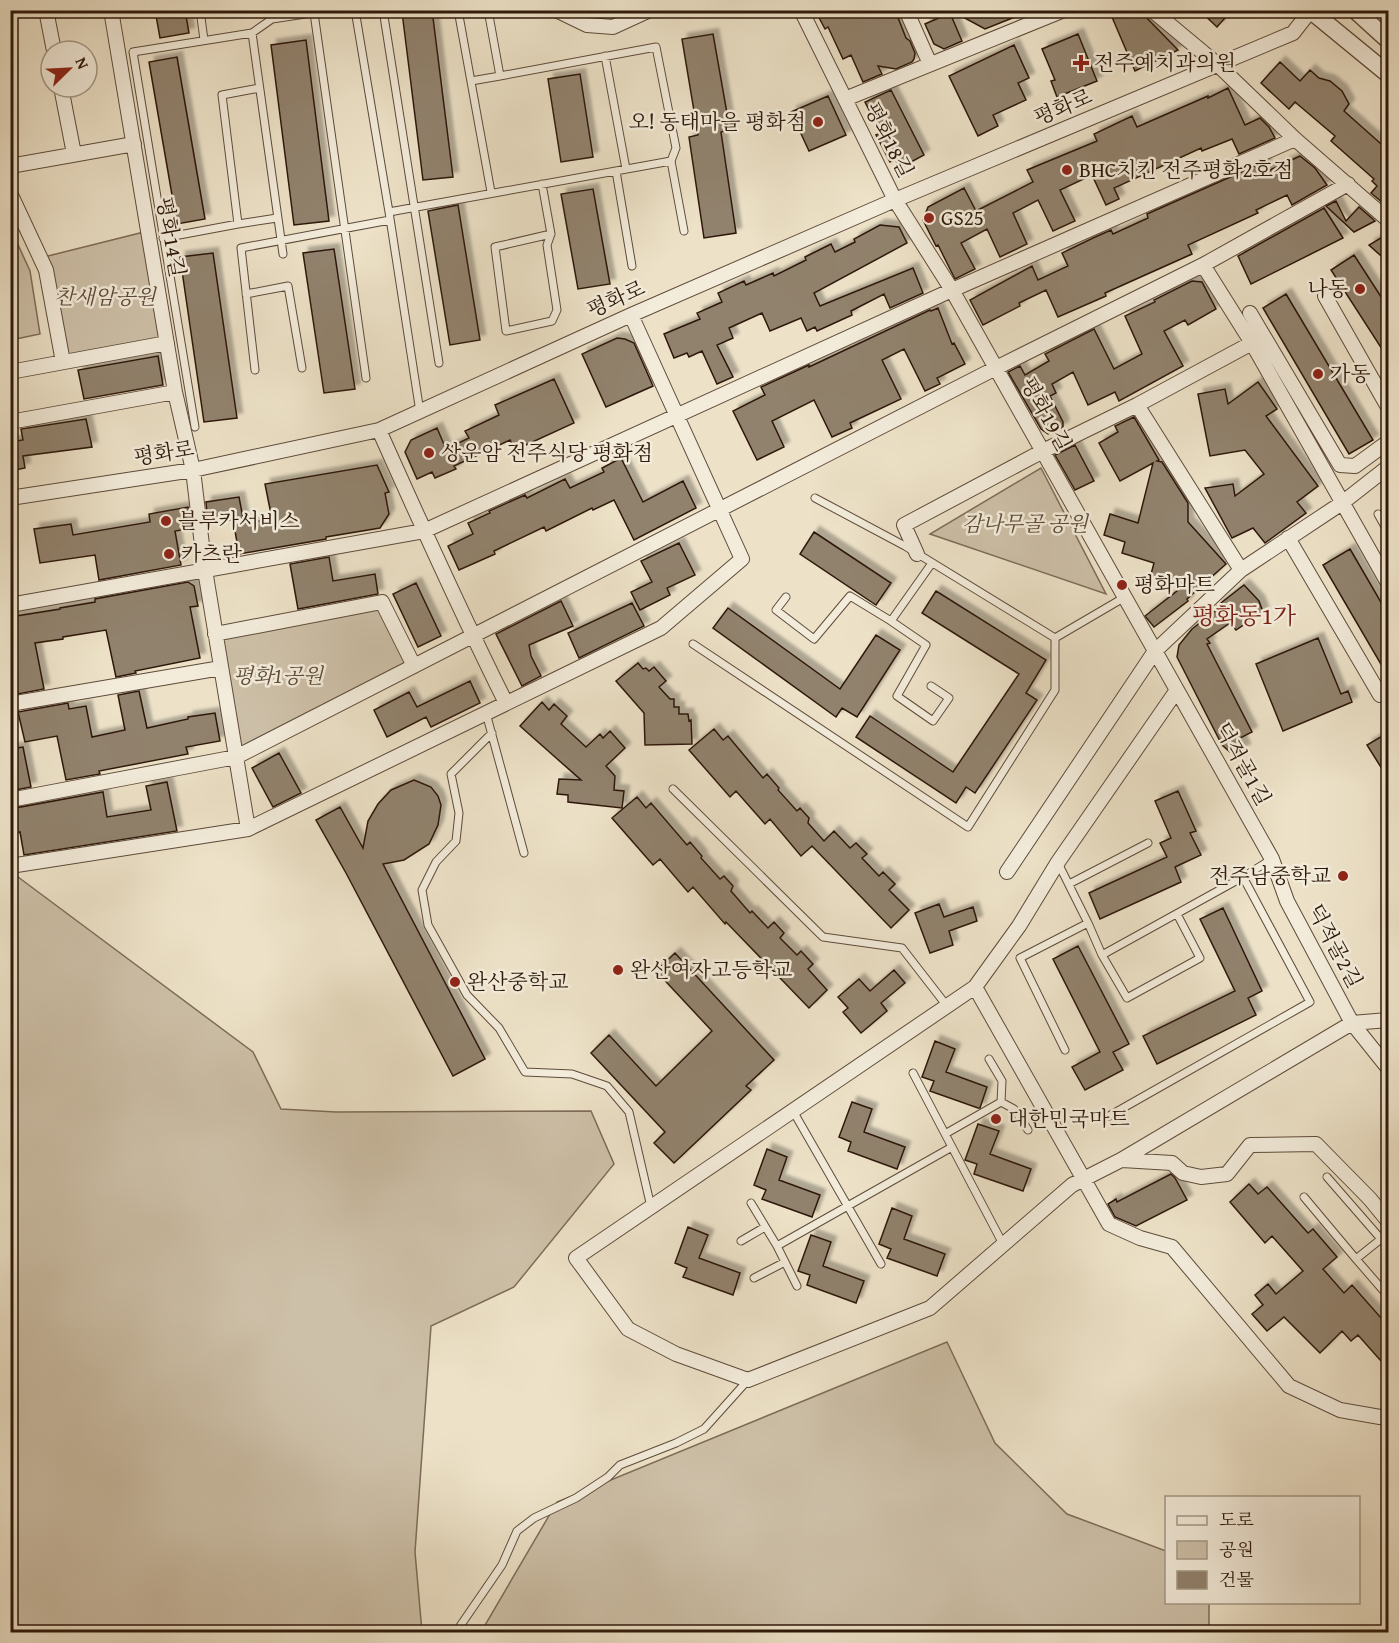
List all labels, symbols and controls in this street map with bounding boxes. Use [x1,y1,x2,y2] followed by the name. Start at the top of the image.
[39,39,99,99] north arrow
[1094,47,1236,78] place label: 전주예치과의원
[70,53,96,73] text: N
[1072,54,1090,72] marker: 전주예치과의원
[1029,80,1097,133] street label: 평화로
[857,97,922,183] street label: 평화18길
[628,106,806,137] place label: 오! 동태마을 평화점
[811,115,825,129] marker: 오! 동태마을 평화점
[1079,154,1293,185] place label: BHC치킨 전주평화2호점
[1060,163,1074,177] marker: BHC치킨 전주평화2호점
[149,194,194,280] street label: 평화14길
[941,202,984,233] place label: GS25
[922,211,936,225] marker: GS25
[582,272,650,325] street label: 평화로
[1307,273,1348,304] place label: 나동
[54,281,157,312] park label: 찬새암공원
[1353,282,1367,296] marker: 나동
[1330,358,1371,389] place label: 가동
[1311,367,1325,381] marker: 가동
[1013,371,1080,457] street label: 평화19길
[131,432,196,473] street label: 평화로
[441,437,653,468] place label: 상운암 전주식당 평화점
[422,446,436,460] marker: 상운암 전주식당 평화점
[178,505,300,536] place label: 블루카서비스
[962,508,1090,539] park label: 감나무골 공원
[159,514,173,528] marker: 블루카서비스
[181,538,243,569] place label: 카츠란
[162,547,176,561] marker: 카츠란
[1134,569,1215,600] place label: 평화마트
[1115,578,1129,592] marker: 평화마트
[1192,598,1296,633] district label: 평화동1가
[233,660,325,691] park label: 평화1공원
[1208,716,1279,811] street label: 덕적골1길
[1209,860,1331,891] place label: 전주남중학교
[1336,869,1350,883] marker: 전주남중학교
[1300,898,1371,993] street label: 덕적골2길
[630,954,792,985] place label: 완산여자고등학교
[611,963,625,977] marker: 완산여자고등학교
[467,966,568,997] place label: 완산중학교
[448,975,462,989] marker: 완산중학교
[1008,1103,1130,1134] place label: 대한민국마트
[989,1112,1003,1126] marker: 대한민국마트
[1165,1496,1360,1604] legend
[1219,1506,1254,1533] text: 도로
[1219,1536,1254,1563] text: 공원
[1219,1566,1254,1593] text: 건물

